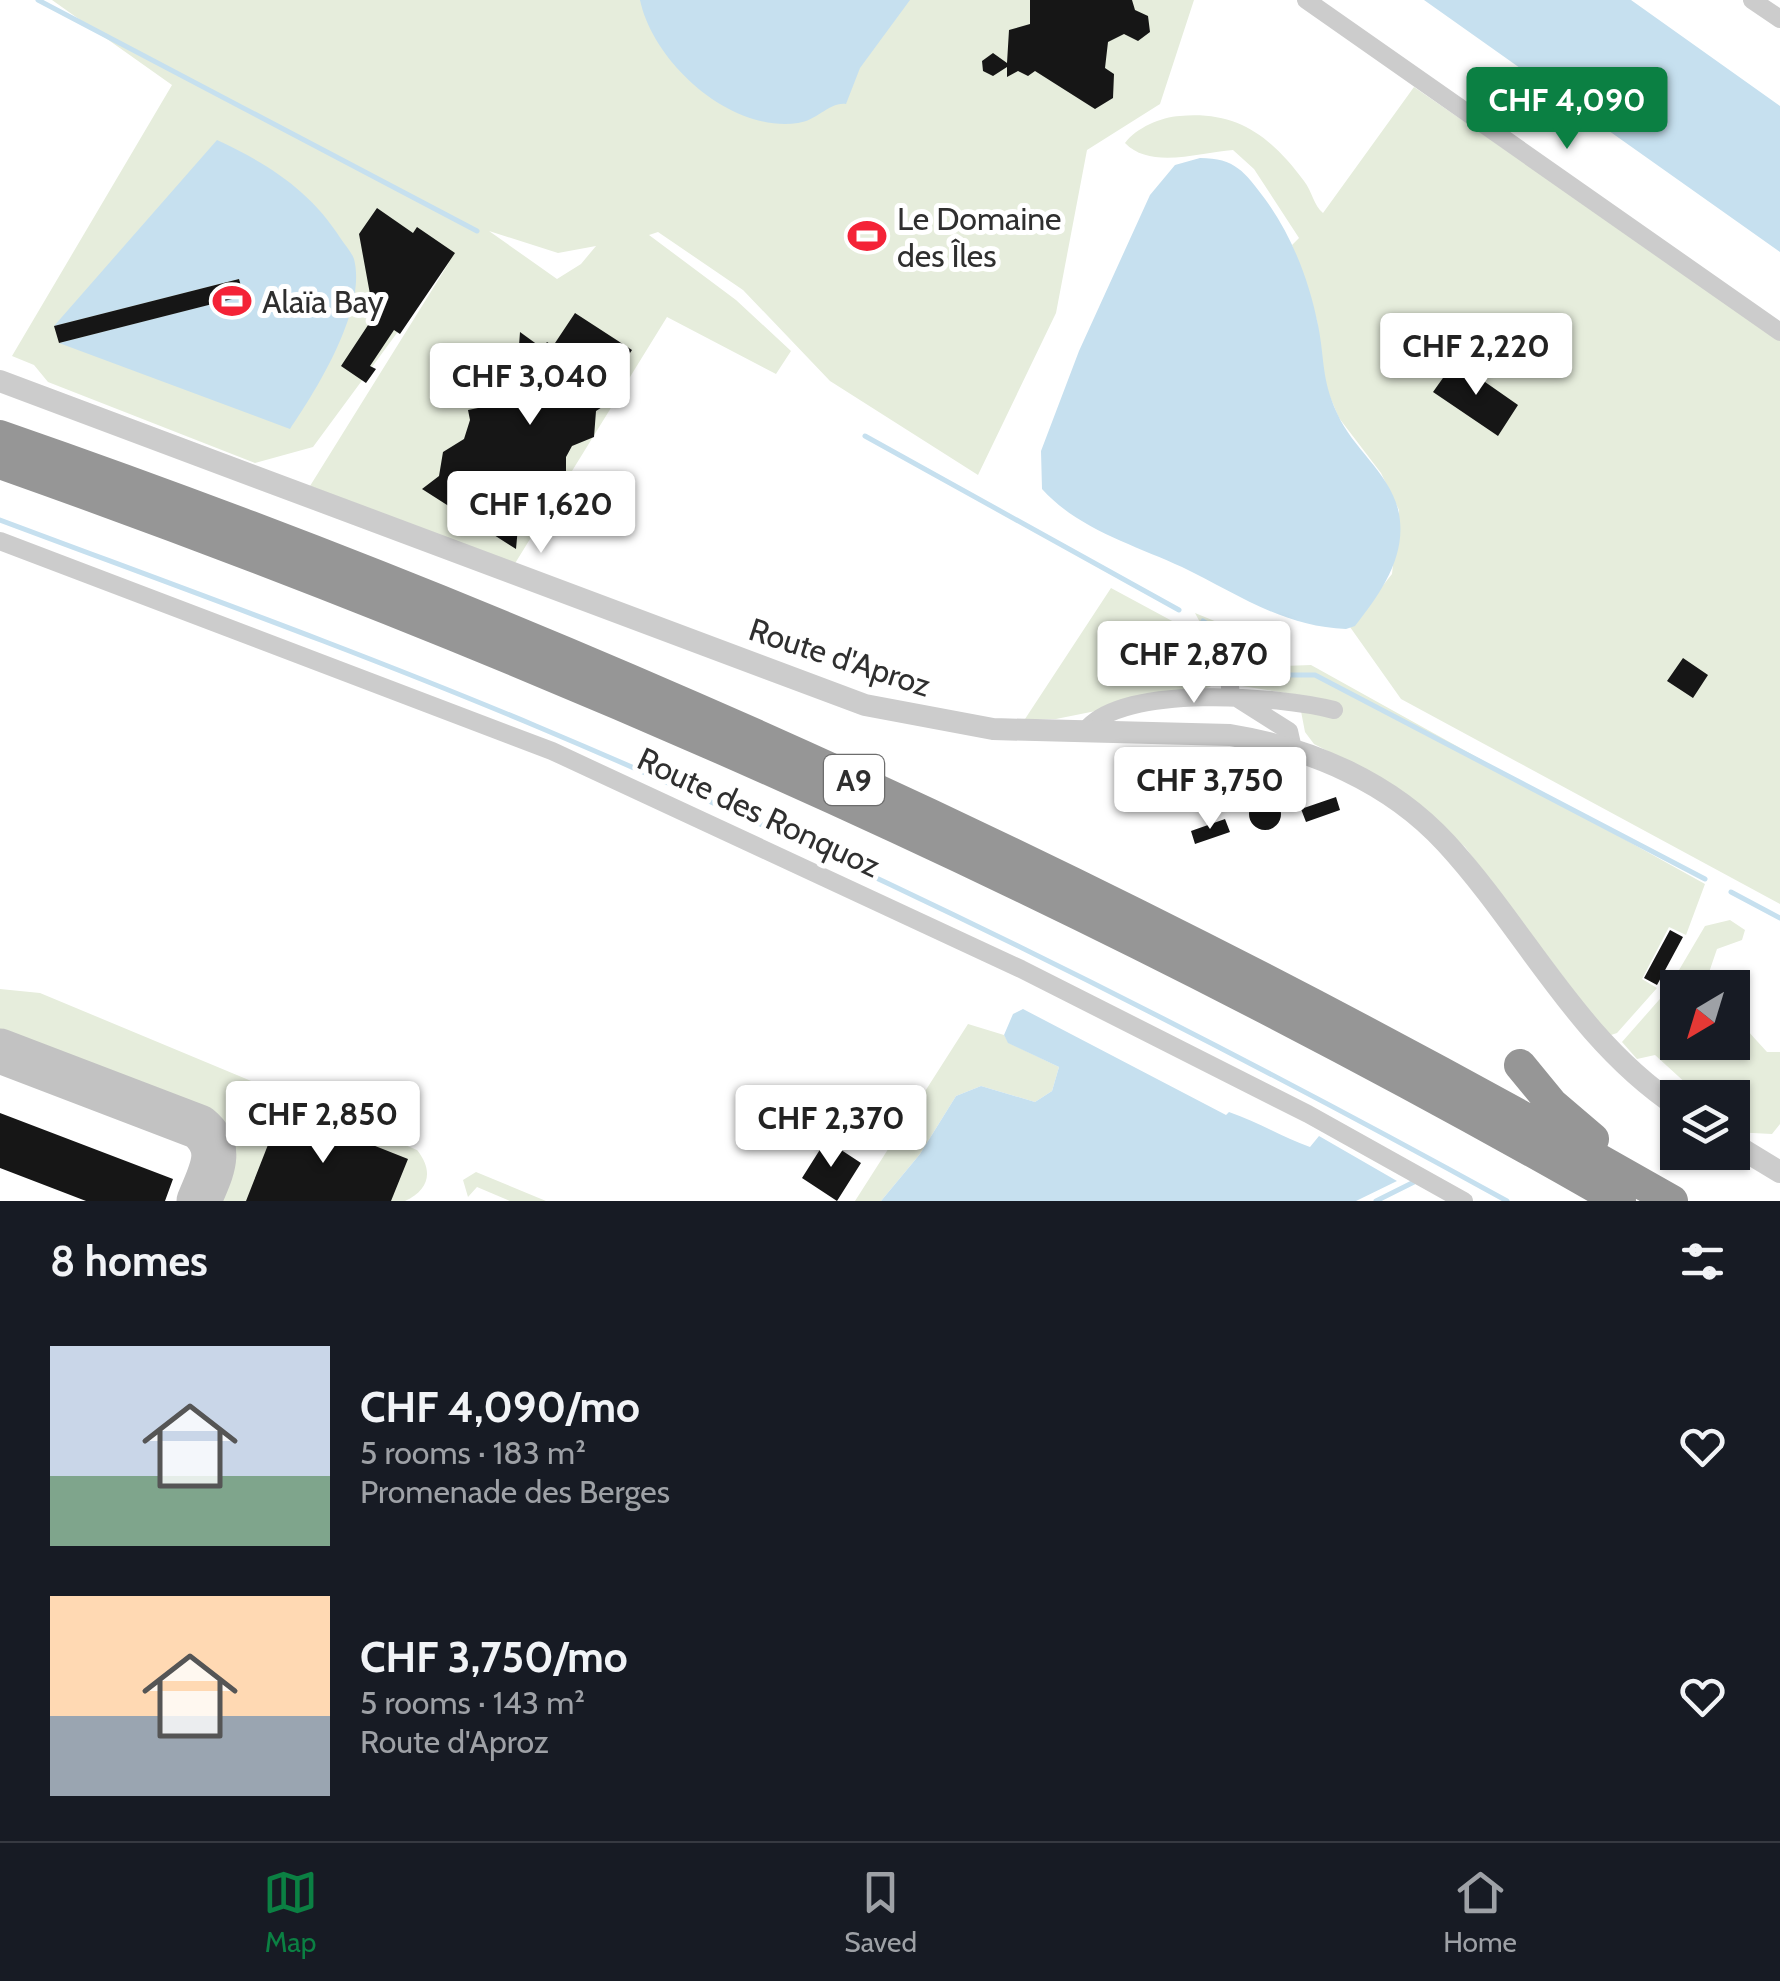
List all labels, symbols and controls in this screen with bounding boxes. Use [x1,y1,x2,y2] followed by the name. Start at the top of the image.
[1453,67,1681,152] pin: CHF 4,090
[1488,80,1646,119] text: CHF 4,090
[897,199,1061,275] place label: Le Domaine des Îles
[846,215,888,257] sports icon: Le Domaine des Îles
[211,280,253,322] sports icon: Alaïa Bay
[262,282,384,321] place label: Alaïa Bay
[1362,313,1590,398] pin: CHF 2,220
[1402,326,1550,365] text: CHF 2,220
[416,343,644,428] pin: CHF 3,040
[452,356,608,395] text: CHF 3,040
[427,471,655,556] pin: CHF 1,620
[469,484,613,523] text: CHF 1,620
[744,609,936,705] street label: Route d'Aproz
[1080,621,1308,706] pin: CHF 2,870
[1119,634,1269,673] text: CHF 2,870
[632,739,886,885] street label: Route des Ronquoz
[1096,747,1324,832] pin: CHF 3,750
[824,755,884,805] road number: A9
[1136,760,1284,799] text: CHF 3,750
[1660,970,1750,1060] north arrow
[1660,970,1750,1170] map controls
[1660,1080,1750,1170] button: layers
[209,1081,437,1166] pin: CHF 2,850
[717,1085,945,1170] pin: CHF 2,370
[248,1094,398,1133] text: CHF 2,850
[757,1098,905,1137] text: CHF 2,370
[1675,1234,1730,1289] icon: filters
[50,1235,208,1287] text: 8 homes
[360,1381,640,1433] text: CHF 4,090/mo
[130,1386,250,1506] icon: home
[1675,1419,1730,1474] icon: heart
[360,1433,586,1472] text: 5 rooms · 183 m²
[360,1472,670,1511] text: Promenade des Berges
[360,1631,628,1683] text: CHF 3,750/mo
[130,1636,250,1756] icon: home
[1675,1669,1730,1724] icon: heart
[360,1683,585,1722] text: 5 rooms · 143 m²
[360,1722,549,1761] text: Route d'Aproz
[263,1865,318,1959] tab: Map
[844,1865,917,1959] tab: Saved
[1443,1865,1517,1959] tab: Home

